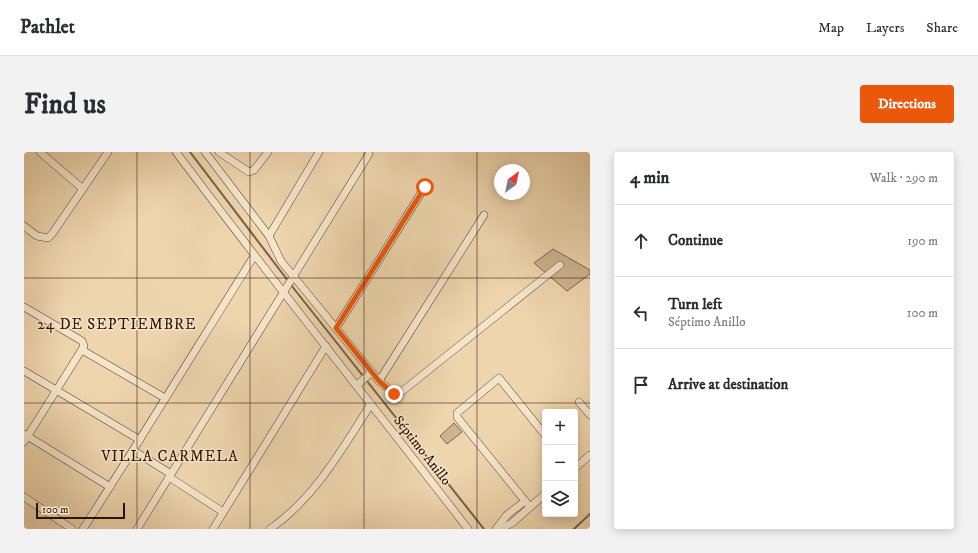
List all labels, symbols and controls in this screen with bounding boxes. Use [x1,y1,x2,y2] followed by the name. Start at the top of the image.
[20,16,75,39] text: Pathlet
[818,19,844,37] text: Map
[866,19,904,37] text: Layers
[926,19,958,37] text: Share
[860,85,954,123] button: Directions
[24,87,106,122] text: Find us
[494,164,530,200] north arrow
[630,167,669,189] text: 4 min
[870,170,938,186] text: Walk · 290 m
[416,178,434,196] route start
[630,230,652,252] icon: ahead
[668,231,723,250] text: Continue
[907,233,938,249] text: 190 m
[668,295,722,314] text: Turn left
[630,302,652,324] icon: left
[907,305,938,321] text: 100 m
[668,314,746,330] text: Séptimo Anillo
[37,315,197,334] district label: 24 DE SEPTIEMBRE
[630,374,652,396] icon: arrive
[668,375,788,394] text: Arrive at destination
[385,385,403,403] route end
[542,409,578,517] map controls
[542,409,578,445] button: +
[389,412,455,489] street label: Séptimo Anillo
[542,445,578,481] button: −
[100,447,239,466] district label: VILLA CARMELA
[542,481,578,517] button: layers
[36,501,125,520] scale bar
[42,503,68,517] text: 100 m

